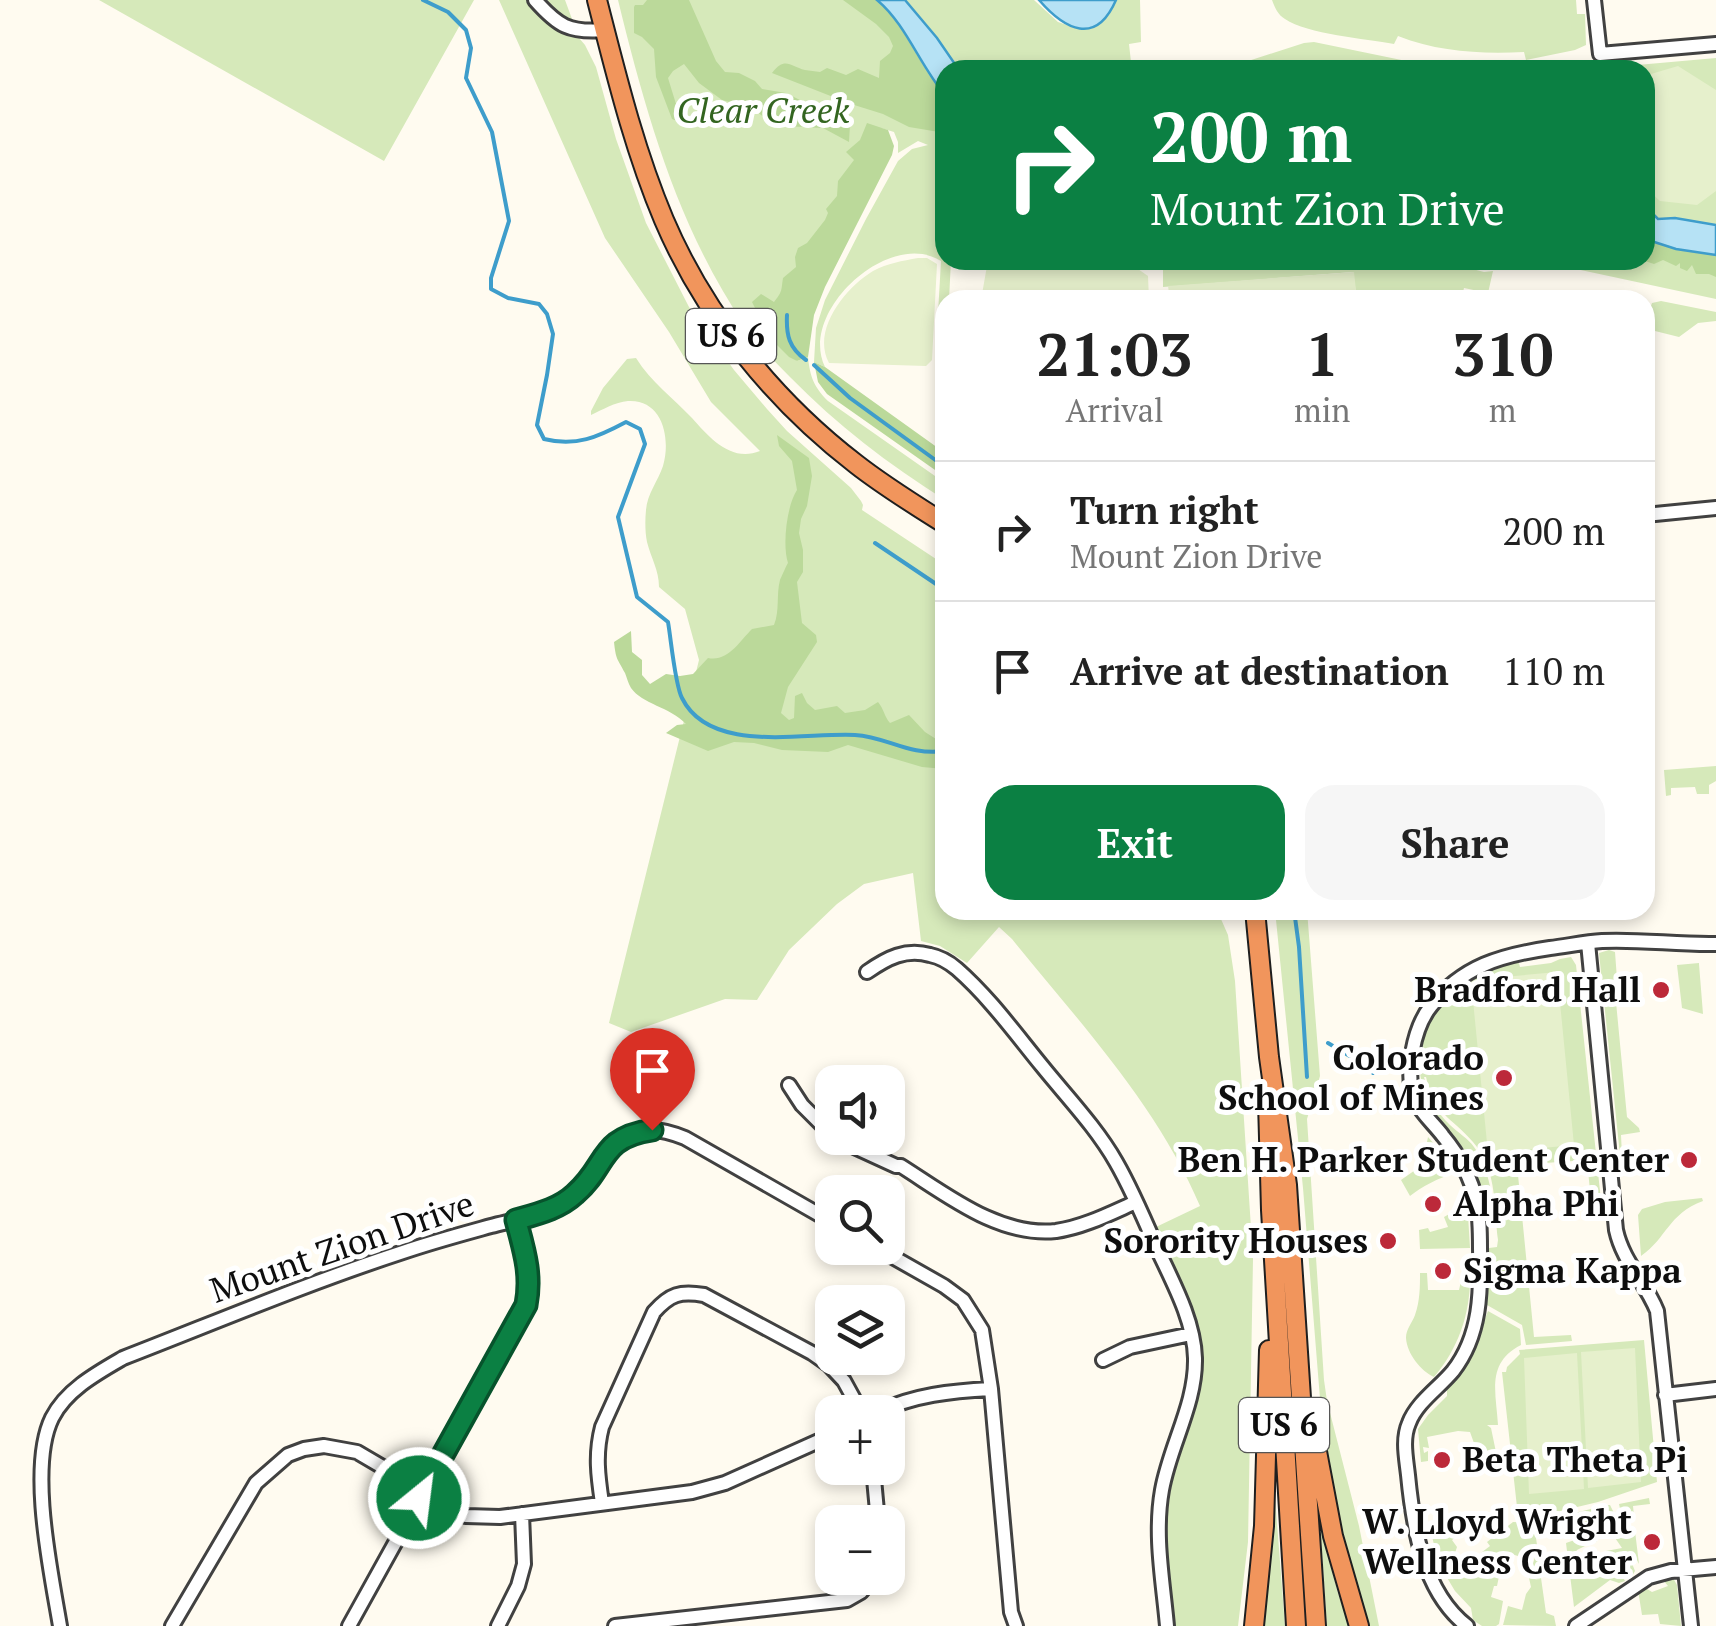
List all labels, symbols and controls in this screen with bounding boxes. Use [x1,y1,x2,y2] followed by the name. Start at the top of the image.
[677,87,850,133] park label: Clear Creek
[1150,89,1352,182] text: 200 m
[985,100,1115,230] icon: right
[1150,178,1505,238] text: Mount Zion Drive
[686,309,776,363] road number: US 6
[1036,314,1193,393] text: 21:03
[1305,314,1339,393] text: 1
[1452,314,1554,393] text: 310
[1066,389,1164,431] text: Arrival
[1294,389,1350,431] text: min
[1489,389,1516,431] text: m
[1070,485,1259,535] text: Turn right
[985,504,1040,559] icon: right
[1502,506,1605,556] text: 200 m
[1070,535,1322,577] text: Mount Zion Drive
[985,644,1040,699] icon: arrive
[1070,646,1449,696] text: Arrive at destination
[1502,646,1605,696] text: 110 m
[985,785,1285,900] button: Exit
[1305,785,1605,900] button: Share
[1414,966,1641,1012] place label: Bradford Hall
[1650,979,1672,1001] marker: Bradford Hall
[610,1028,695,1131] pin
[1218,1034,1484,1120] place label: Colorado School of Mines
[625,1043,680,1098] icon: arrive
[815,1065,905,1595] map controls
[815,1065,905,1155] button: sound
[1493,1067,1515,1089] marker: Colorado School of Mines
[1178,1136,1669,1182] place label: Ben H. Parker Student Center
[1678,1149,1700,1171] marker: Ben H. Parker Student Center
[815,1175,905,1265] button: search
[204,1179,480,1313] street label: Mount Zion Drive
[1453,1180,1619,1226] place label: Alpha Phi
[1422,1193,1444,1215] marker: Alpha Phi
[1104,1217,1368,1263] place label: Sorority Houses
[1377,1230,1399,1252] marker: Sorority Houses
[1463,1247,1682,1293] place label: Sigma Kappa
[1432,1260,1454,1282] marker: Sigma Kappa
[815,1285,905,1375] button: layers
[815,1395,905,1485] button: +
[1239,1398,1329,1452] road number: US 6
[1462,1436,1688,1482] place label: Beta Theta Pi
[367,1446,471,1550] position arrow
[1431,1449,1453,1471] marker: Beta Theta Pi
[1362,1498,1632,1584] place label: W. Lloyd Wright Wellness Center
[815,1505,905,1595] button: −
[1641,1531,1663,1553] marker: W. Lloyd Wright Wellness Center

